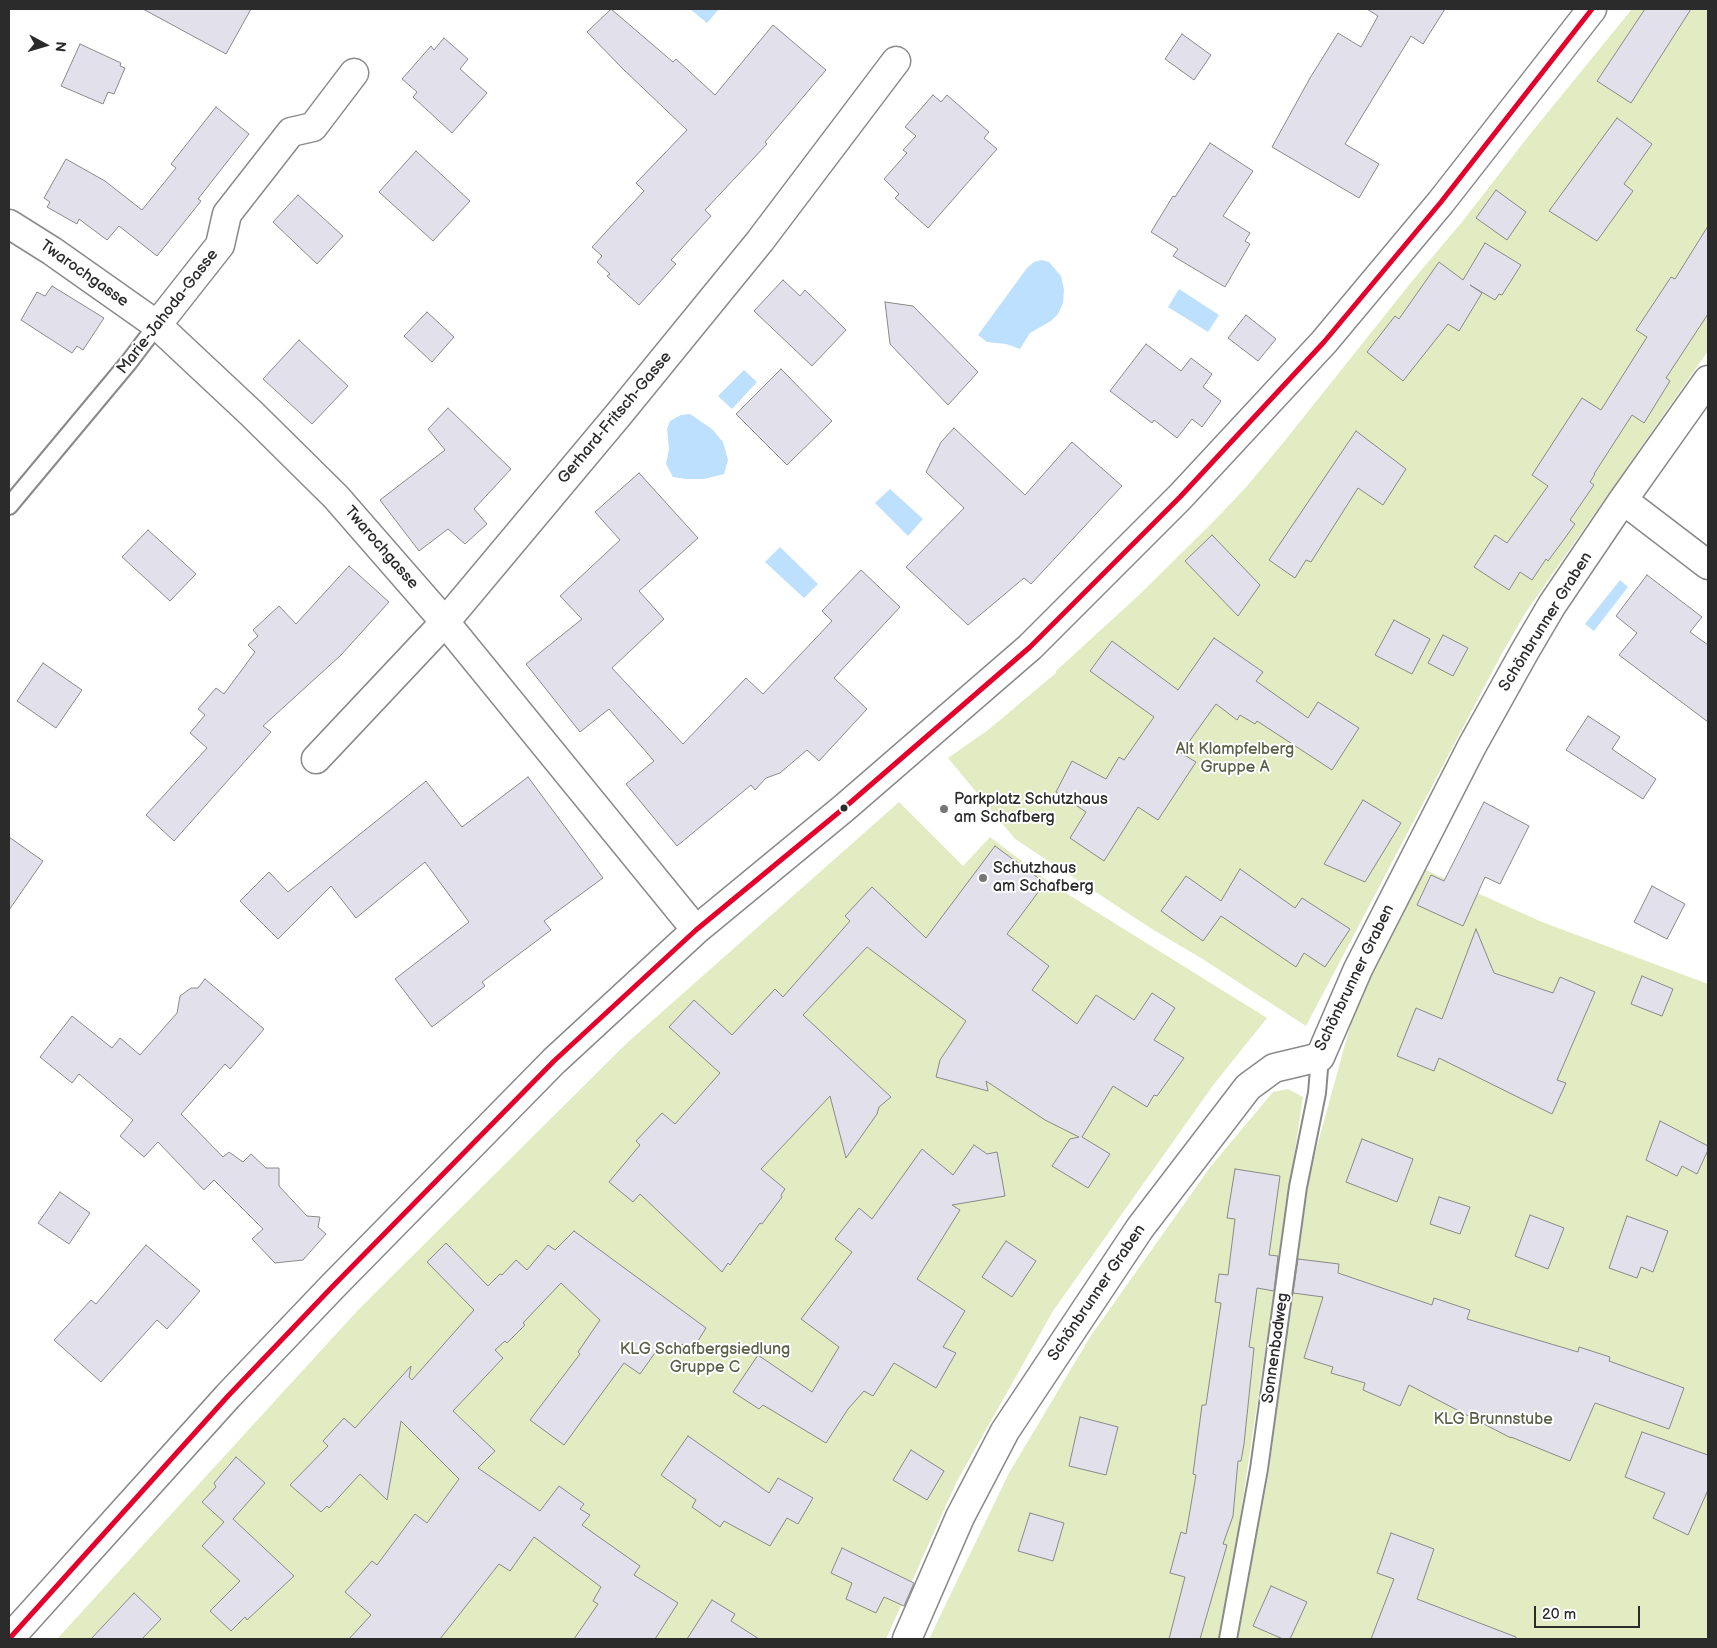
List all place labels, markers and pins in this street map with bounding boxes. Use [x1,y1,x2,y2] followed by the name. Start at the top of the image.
[954,790,1108,828] place label: Parkplatz Schutzhaus am Schafberg
[839,803,849,813] unlabelled marker
[938,803,950,815] marker: Parkplatz Schutzhaus am Schafberg
[993,859,1094,897] place label: Schutzhaus am Schafberg
[977,872,989,884] marker: Schutzhaus am Schafberg

